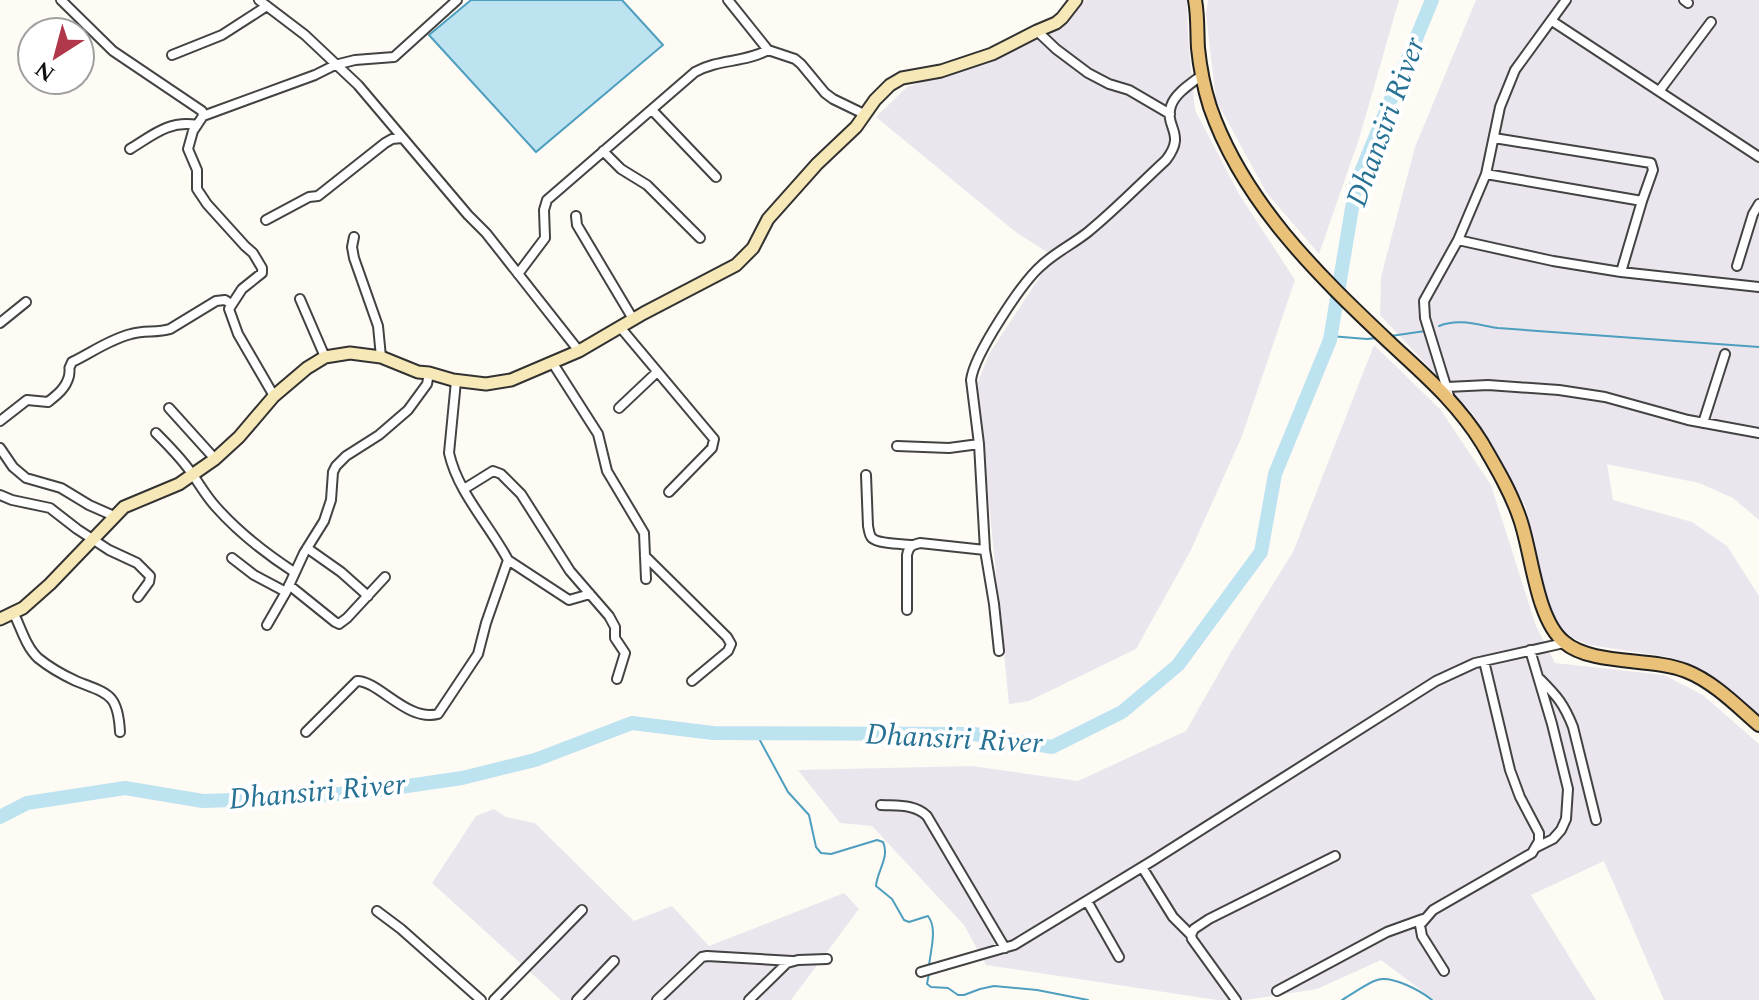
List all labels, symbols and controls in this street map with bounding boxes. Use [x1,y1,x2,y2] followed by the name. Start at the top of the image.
[16,16,96,96] north arrow
[1334,30,1438,213] water label: Dhansiri River
[28,52,62,90] text: N
[864,711,1044,767] water label: Dhansiri River
[227,761,408,823] water label: Dhansiri River

